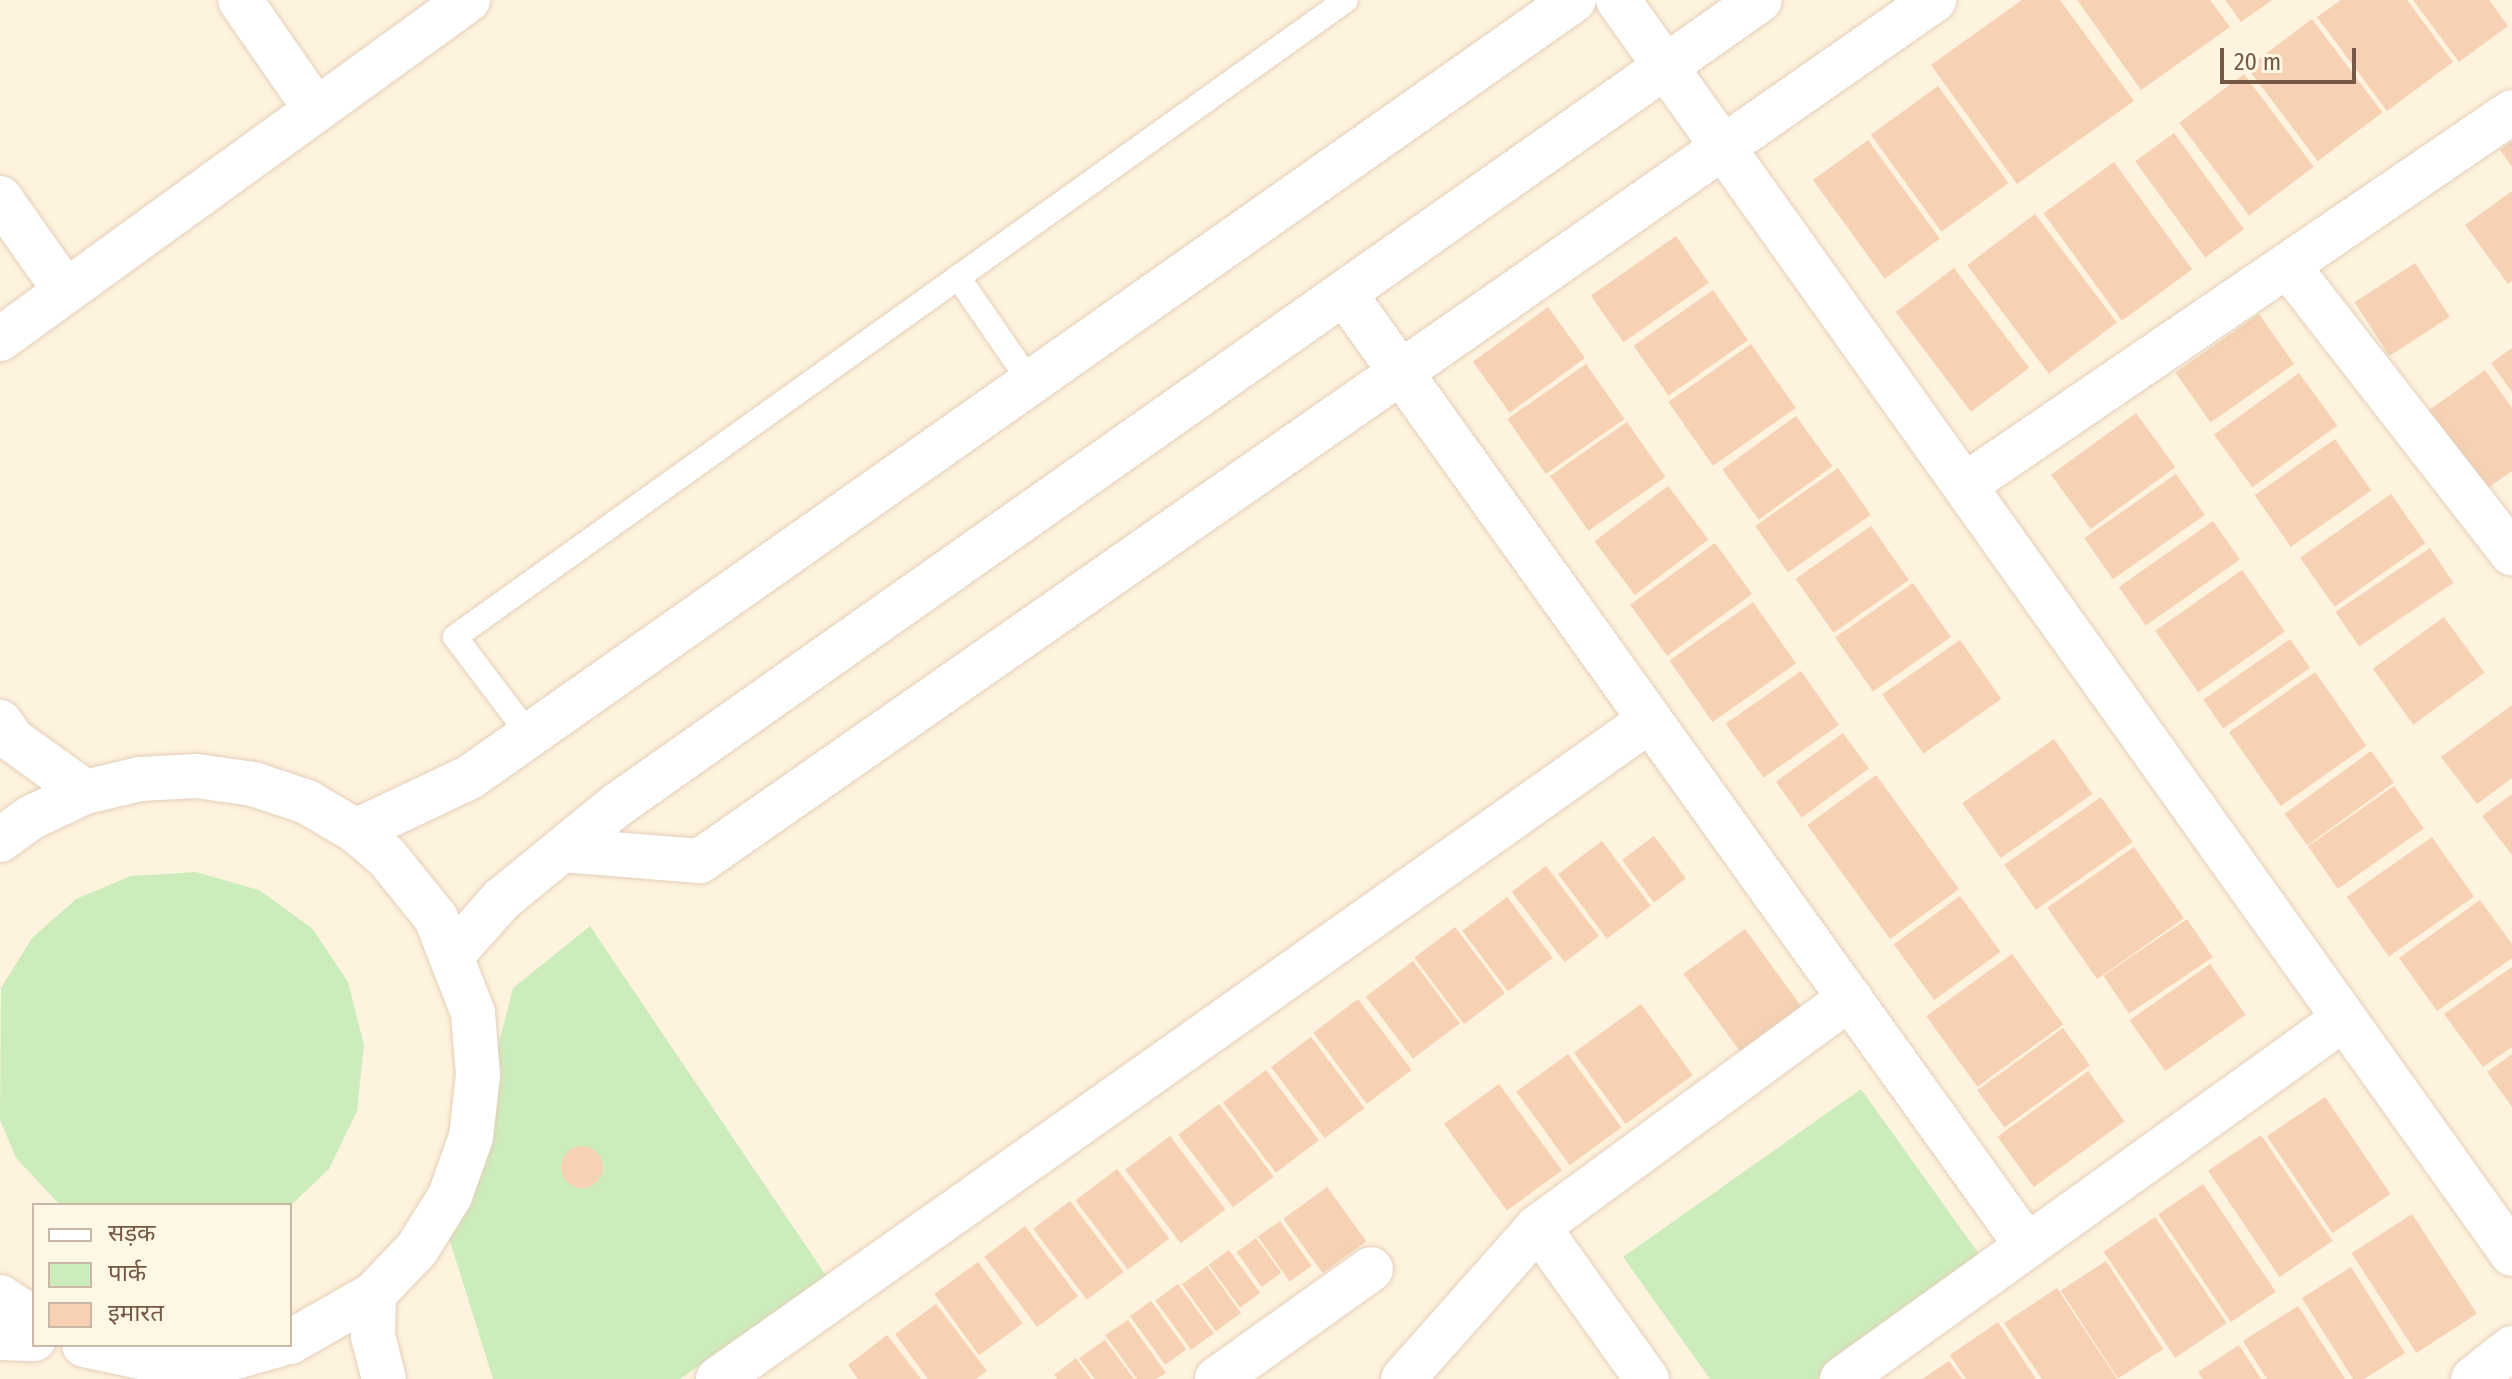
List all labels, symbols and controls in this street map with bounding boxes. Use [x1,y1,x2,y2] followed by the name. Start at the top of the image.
[2224,32,2360,82] scale bar
[2234,48,2281,76] text: 20 m
[32,1203,292,1347] legend
[108,1219,156,1247] text: सड़क
[108,1259,146,1287] text: पार्क
[108,1299,164,1327] text: इमारत

